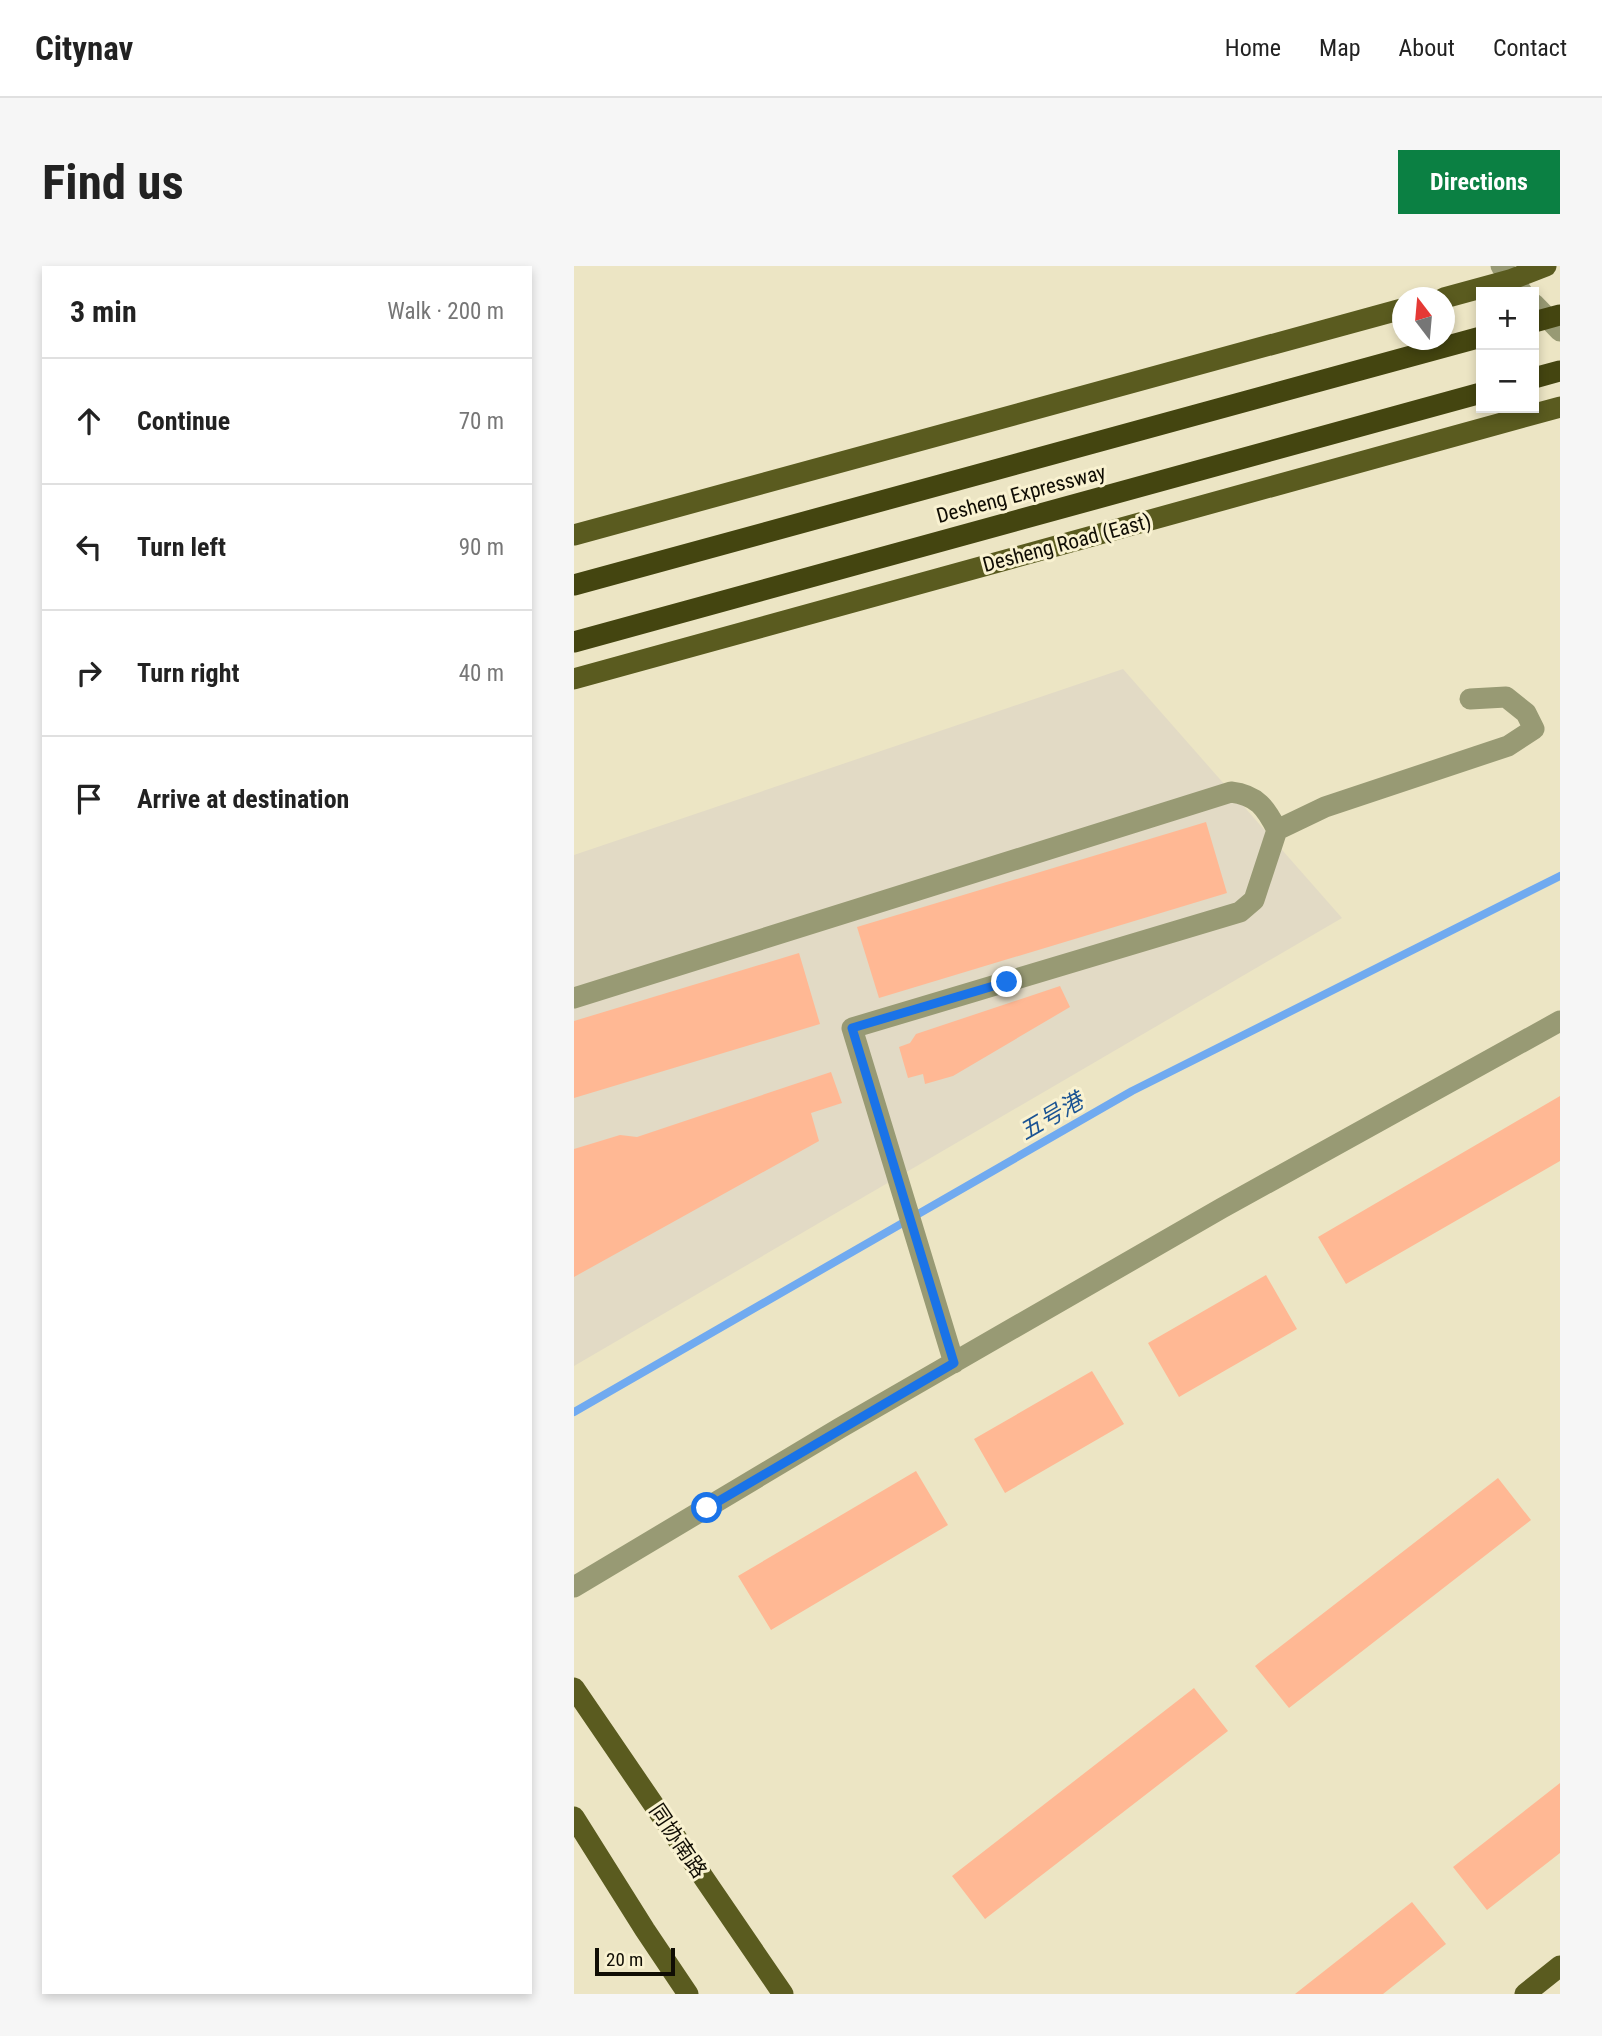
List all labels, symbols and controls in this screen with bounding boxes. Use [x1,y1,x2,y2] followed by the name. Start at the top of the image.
[35,29,133,68] text: Citynav
[1225,34,1281,62] text: Home
[1319,34,1361,62] text: Map
[1399,34,1455,62] text: About
[1493,34,1567,62] text: Contact
[1398,150,1560,214] button: Directions
[42,154,184,211] text: Find us
[1392,287,1455,350] north arrow
[1476,287,1539,413] map controls
[1476,287,1539,350] button: +
[70,294,137,329] text: 3 min
[387,298,504,325] text: Walk · 200 m
[1476,350,1539,413] button: −
[70,402,108,440] icon: ahead
[137,406,230,436] text: Continue
[459,408,504,435] text: 70 m
[934,460,1109,528] street label: Desheng Expressway
[980,509,1154,577] street label: Desheng Road (East)
[70,528,108,566] icon: left
[137,532,226,562] text: Turn left
[459,534,504,561] text: 90 m
[70,654,108,692] icon: right
[137,658,239,688] text: Turn right
[459,660,504,687] text: 40 m
[70,780,108,818] icon: arrive
[137,784,349,814] text: Arrive at destination
[991,966,1022,997] route end
[1015,1086,1090,1145] water label: 五号港
[691,1492,722,1523] route start
[645,1799,711,1883] street label: 同协南路
[595,1945,676,1977] scale bar
[606,1948,643,1971] text: 20 m

